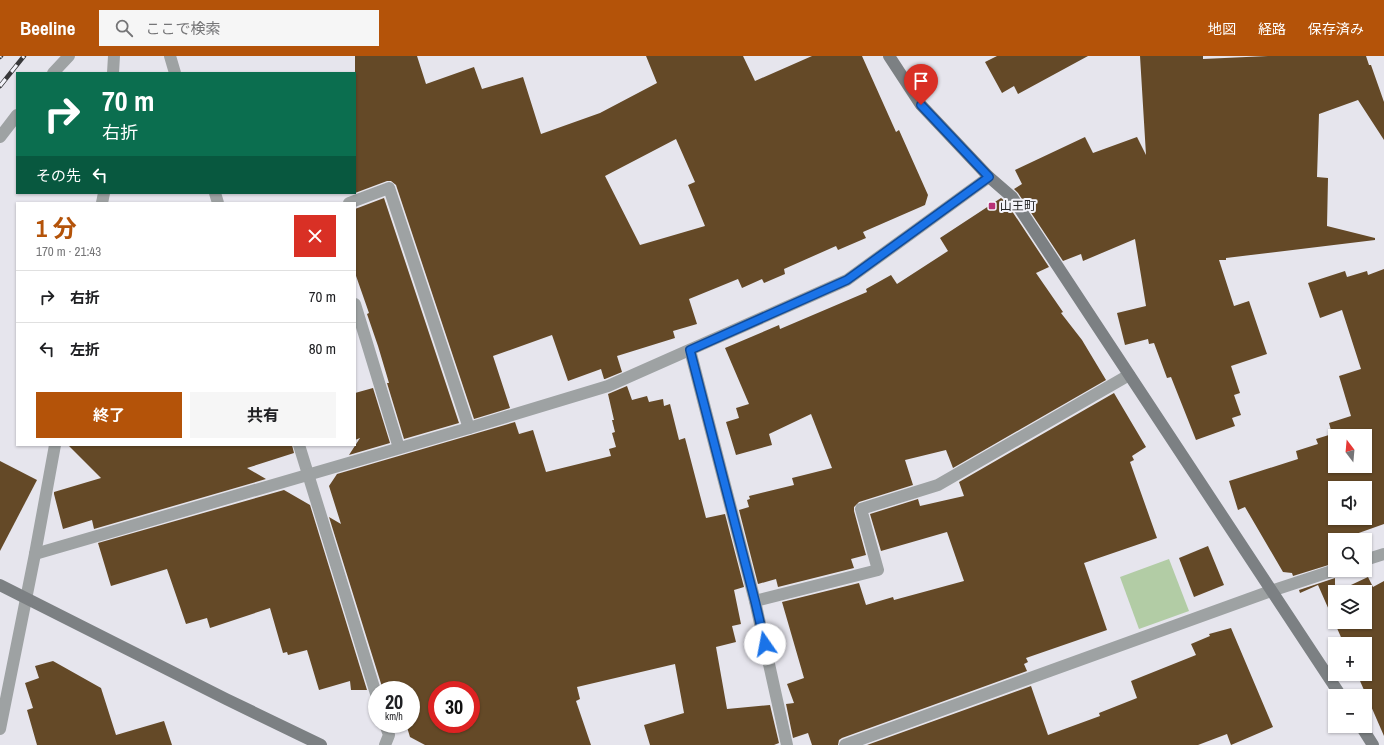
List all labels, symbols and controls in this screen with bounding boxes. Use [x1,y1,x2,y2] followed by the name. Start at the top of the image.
[99,10,379,46] search box
[20,15,75,41] text: Beeline
[113,17,135,39] icon: search
[145,18,220,39] text: ここで検索
[1208,20,1236,38] text: 地図
[1258,20,1286,38] text: 経路
[1308,20,1364,38] text: 保存済み
[904,64,938,105] pin
[910,70,932,92] icon: arrive
[102,82,154,120] text: 70 m
[36,88,88,140] icon: right
[102,120,138,145] text: 右折
[89,164,111,186] icon: left
[36,165,81,186] text: その先
[1000,198,1036,214] place label: 山王町
[987,201,997,211] marker: 山王町
[36,212,76,244] text: 1 分
[294,215,336,257] button: close
[36,243,101,260] text: 170 m · 21:43
[36,286,58,308] icon: right
[309,286,336,307] text: 70 m
[70,287,100,308] text: 右折
[36,338,58,360] icon: left
[309,338,336,359] text: 80 m
[70,339,100,360] text: 左折
[36,392,182,438] button: 終了
[190,392,336,438] button: 共有
[1328,429,1372,473] north arrow
[1328,429,1372,733] map controls
[1328,481,1372,525] button: sound
[1328,533,1372,577] button: search
[1328,585,1372,629] button: layers
[744,623,786,665] position arrow
[1328,637,1372,681] button: +
[428,681,480,733] speed limit sign: 30
[385,688,403,715] text: 20
[1328,689,1372,733] button: −
[385,710,403,723] text: km/h

